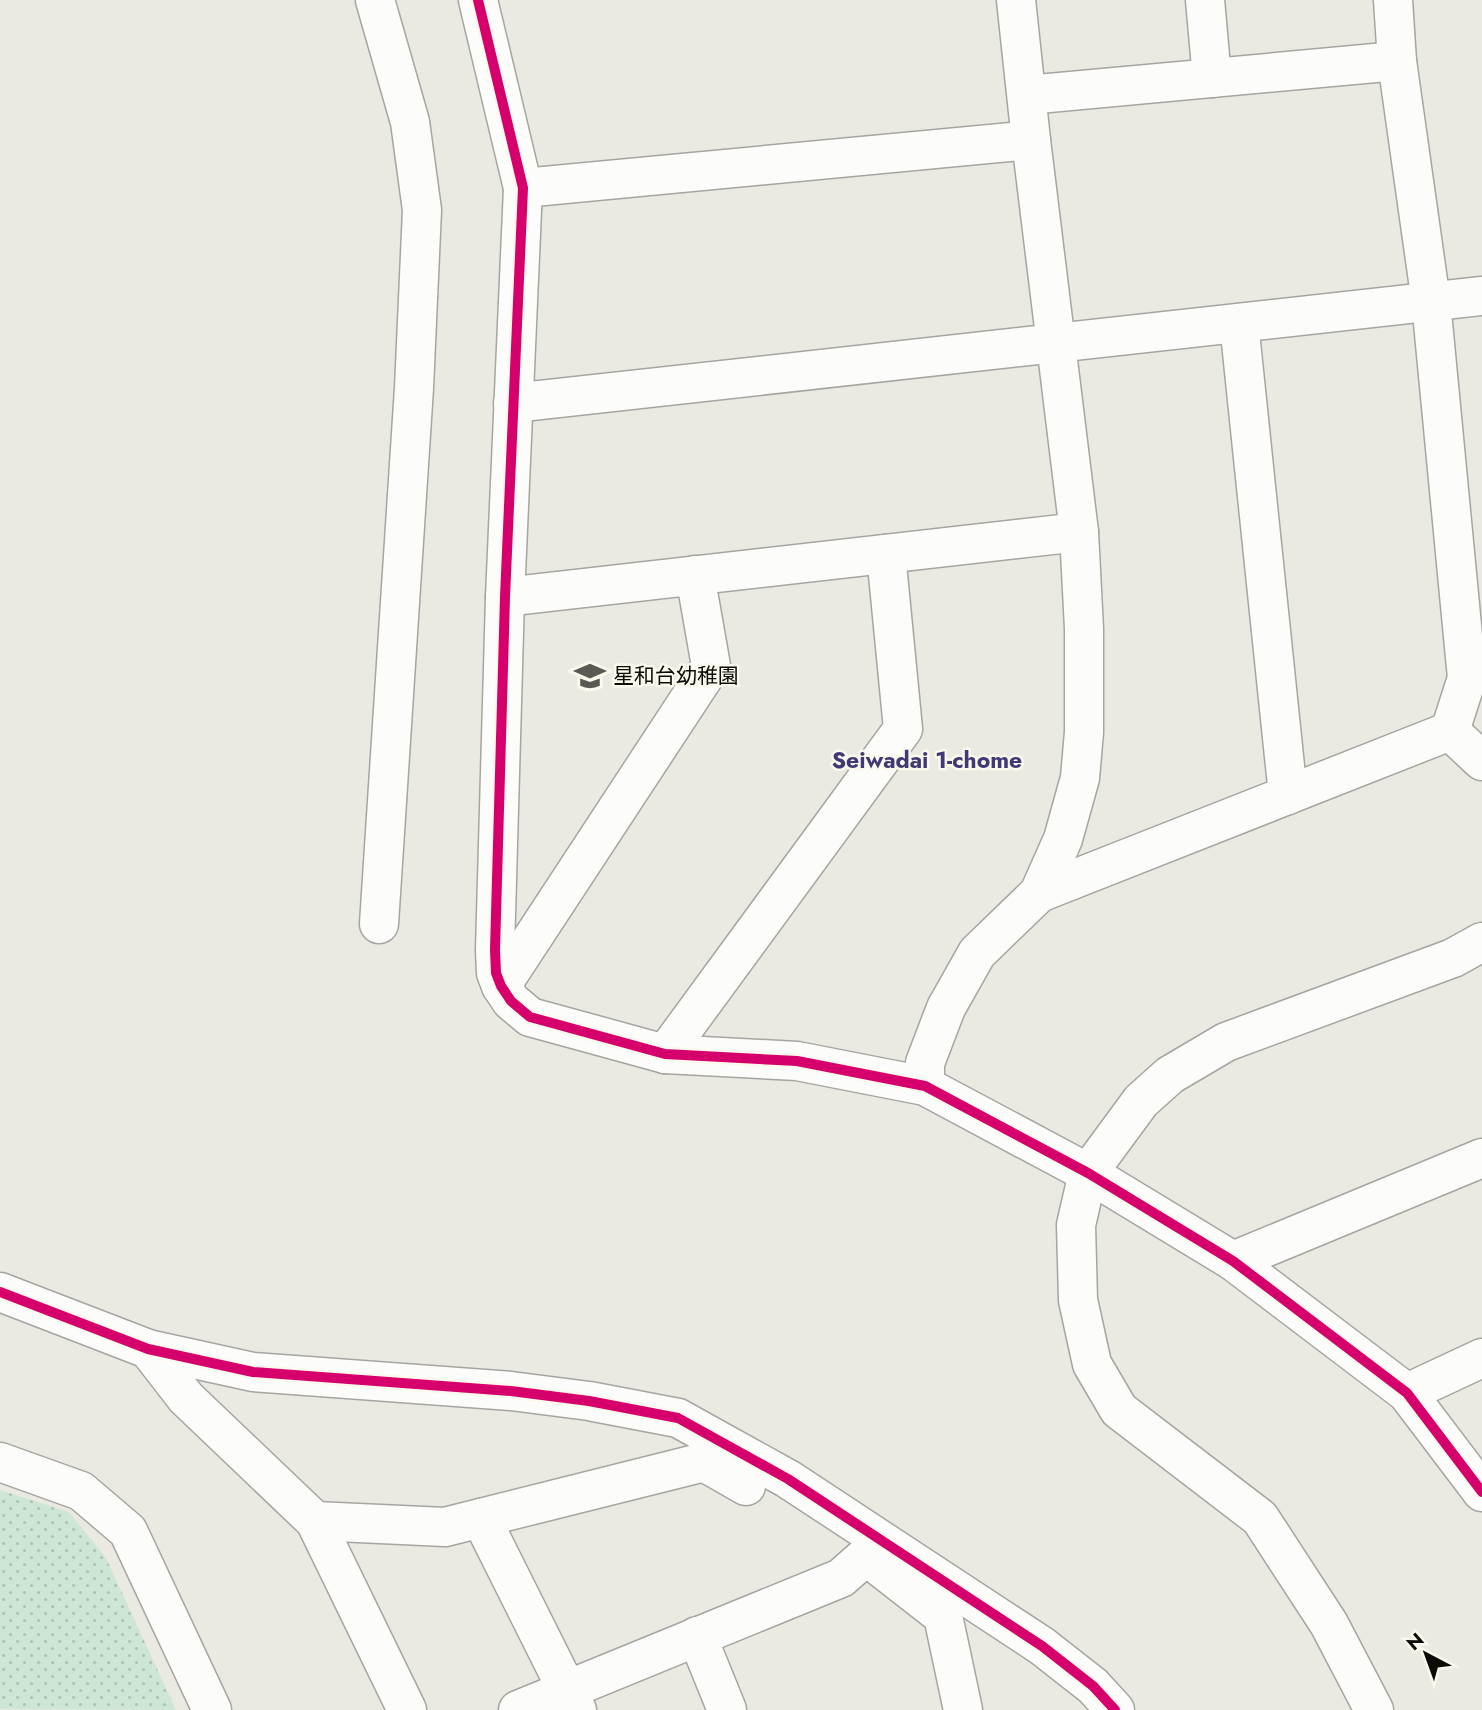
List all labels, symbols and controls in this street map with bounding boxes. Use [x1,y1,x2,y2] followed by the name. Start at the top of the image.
[573,659,607,693] school or university icon: 星和台幼稚園
[613,661,739,691] place label: 星和台幼稚園
[832,743,1022,777] district label: Seiwadai 1-chome
[1391,1619,1461,1689] north arrow
[1401,1626,1430,1657] text: N

